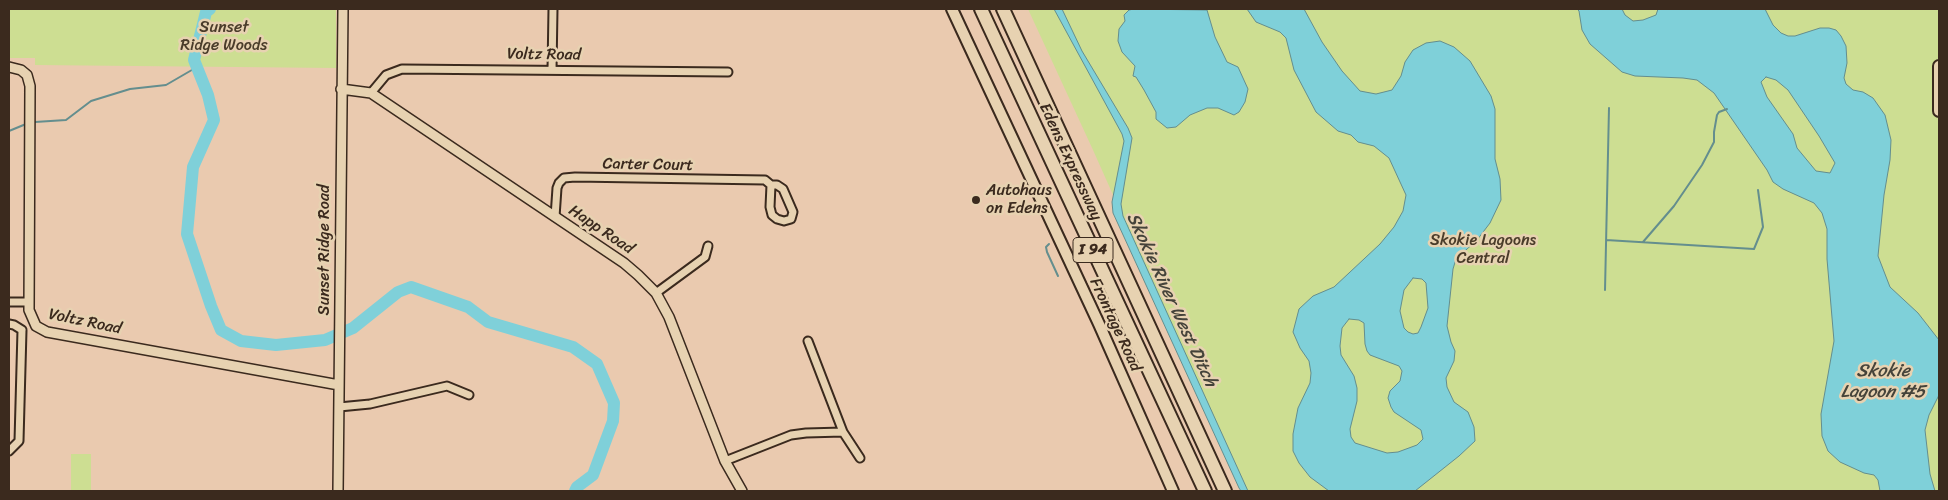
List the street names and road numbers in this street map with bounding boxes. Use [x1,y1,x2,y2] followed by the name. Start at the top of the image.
[507,45,581,65] street label: Voltz Road
[1034,100,1106,224] street label: Edens Expressway
[602,155,694,175] street label: Carter Court
[315,185,335,315] street label: Sunset Ridge Road
[565,201,637,259] street label: Happ Road
[1073,238,1113,262] road number: I 94
[1085,275,1145,375] street label: Frontage Road
[47,305,123,339] street label: Voltz Road

